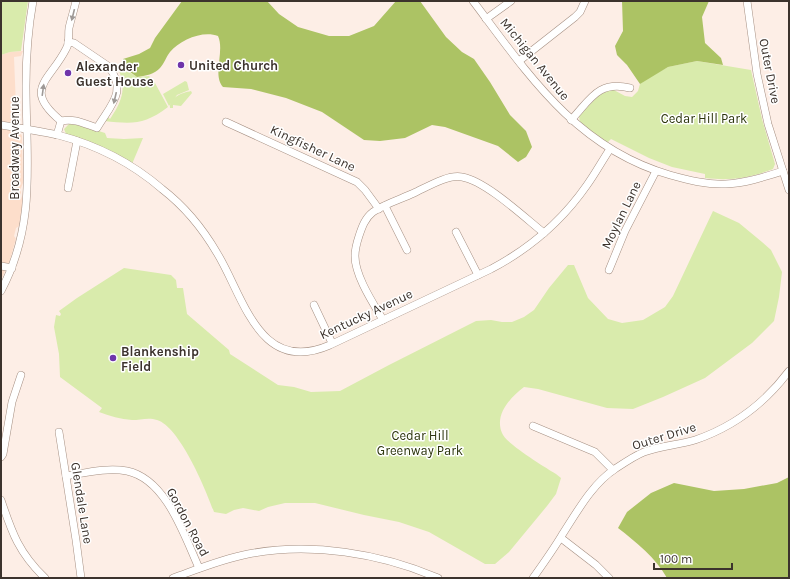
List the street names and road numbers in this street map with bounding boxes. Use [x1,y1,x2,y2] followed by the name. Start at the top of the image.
[497,15,573,103] street label: Michigan Avenue
[756,37,784,105] street label: Outer Drive
[7,96,22,200] street label: Broadway Avenue
[268,122,358,174] street label: Kingfisher Lane
[598,178,644,251] street label: Moylan Lane
[317,286,415,342] street label: Kentucky Avenue
[630,419,698,453] street label: Outer Drive
[68,461,96,545] street label: Glendale Lane
[164,485,212,559] street label: Gordon Road

